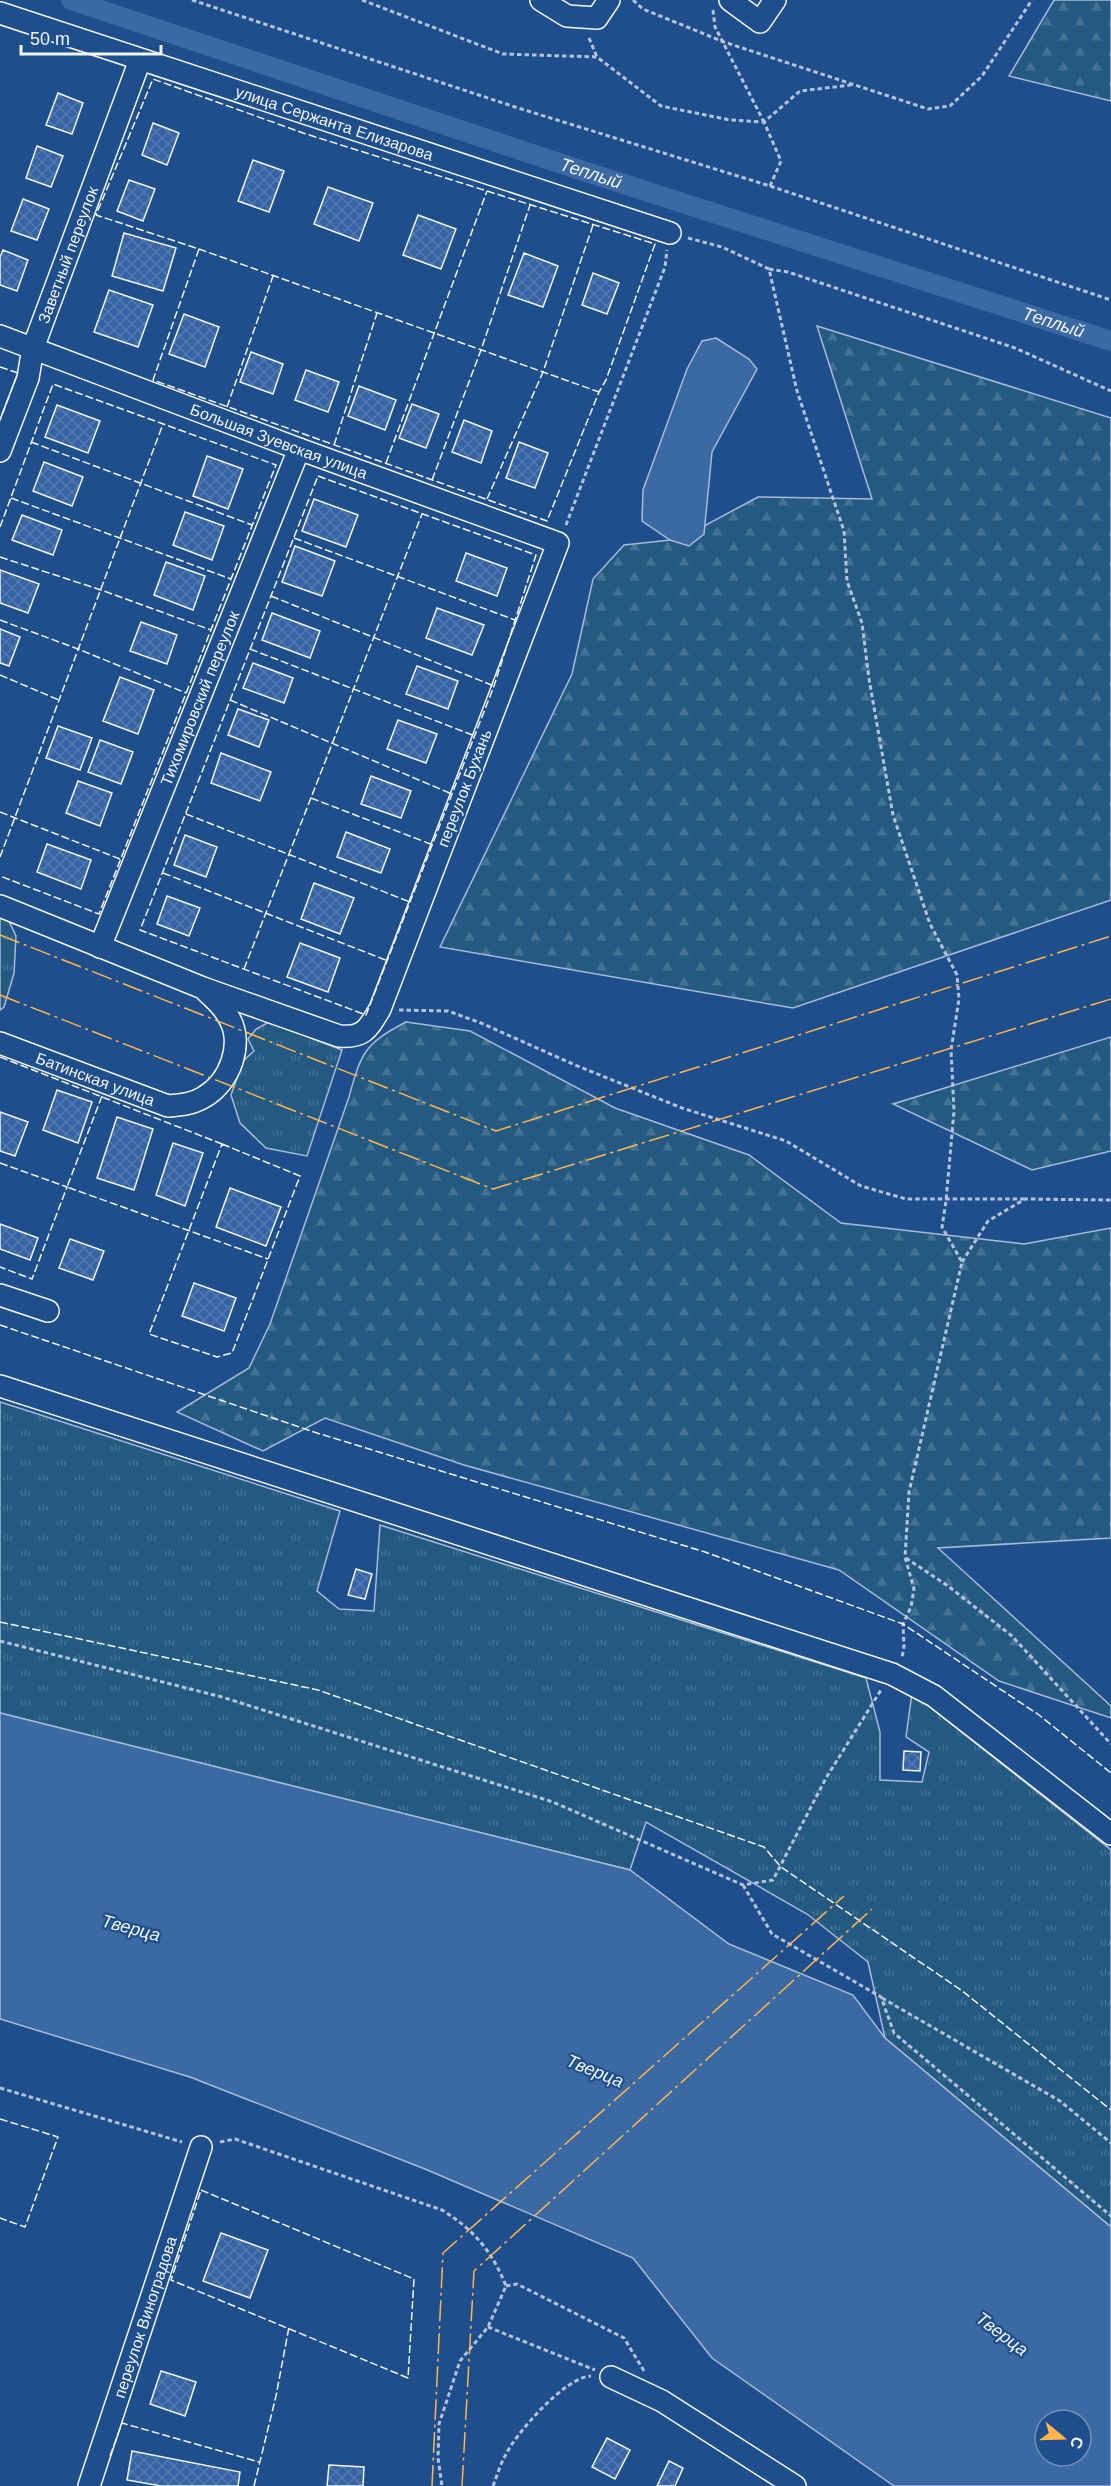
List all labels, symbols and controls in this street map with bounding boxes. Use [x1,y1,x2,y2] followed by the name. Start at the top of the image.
[21,18,160,56] scale bar
[30,29,70,49] text: 50 m
[233,83,435,164] street label: улица Сержанта Елизарова
[557,154,624,193] water label: Теплый
[35,183,102,326] street label: Заветный переулок
[1020,303,1087,342] water label: Теплый
[188,401,370,482] street label: Большая Зуевская улица
[157,608,243,788] street label: Тихомировский переулок
[434,727,495,849] street label: переулок Бухань
[34,1049,157,1109] street label: Батинская улица
[99,1911,163,1945] water label: Тверца
[563,2051,627,2091] water label: Тверца
[111,2234,180,2400] street label: переулок Виноградова
[972,2308,1032,2360] water label: Тверца
[1033,2408,1093,2468] north arrow
[1067,2434,1087,2451] text: С

